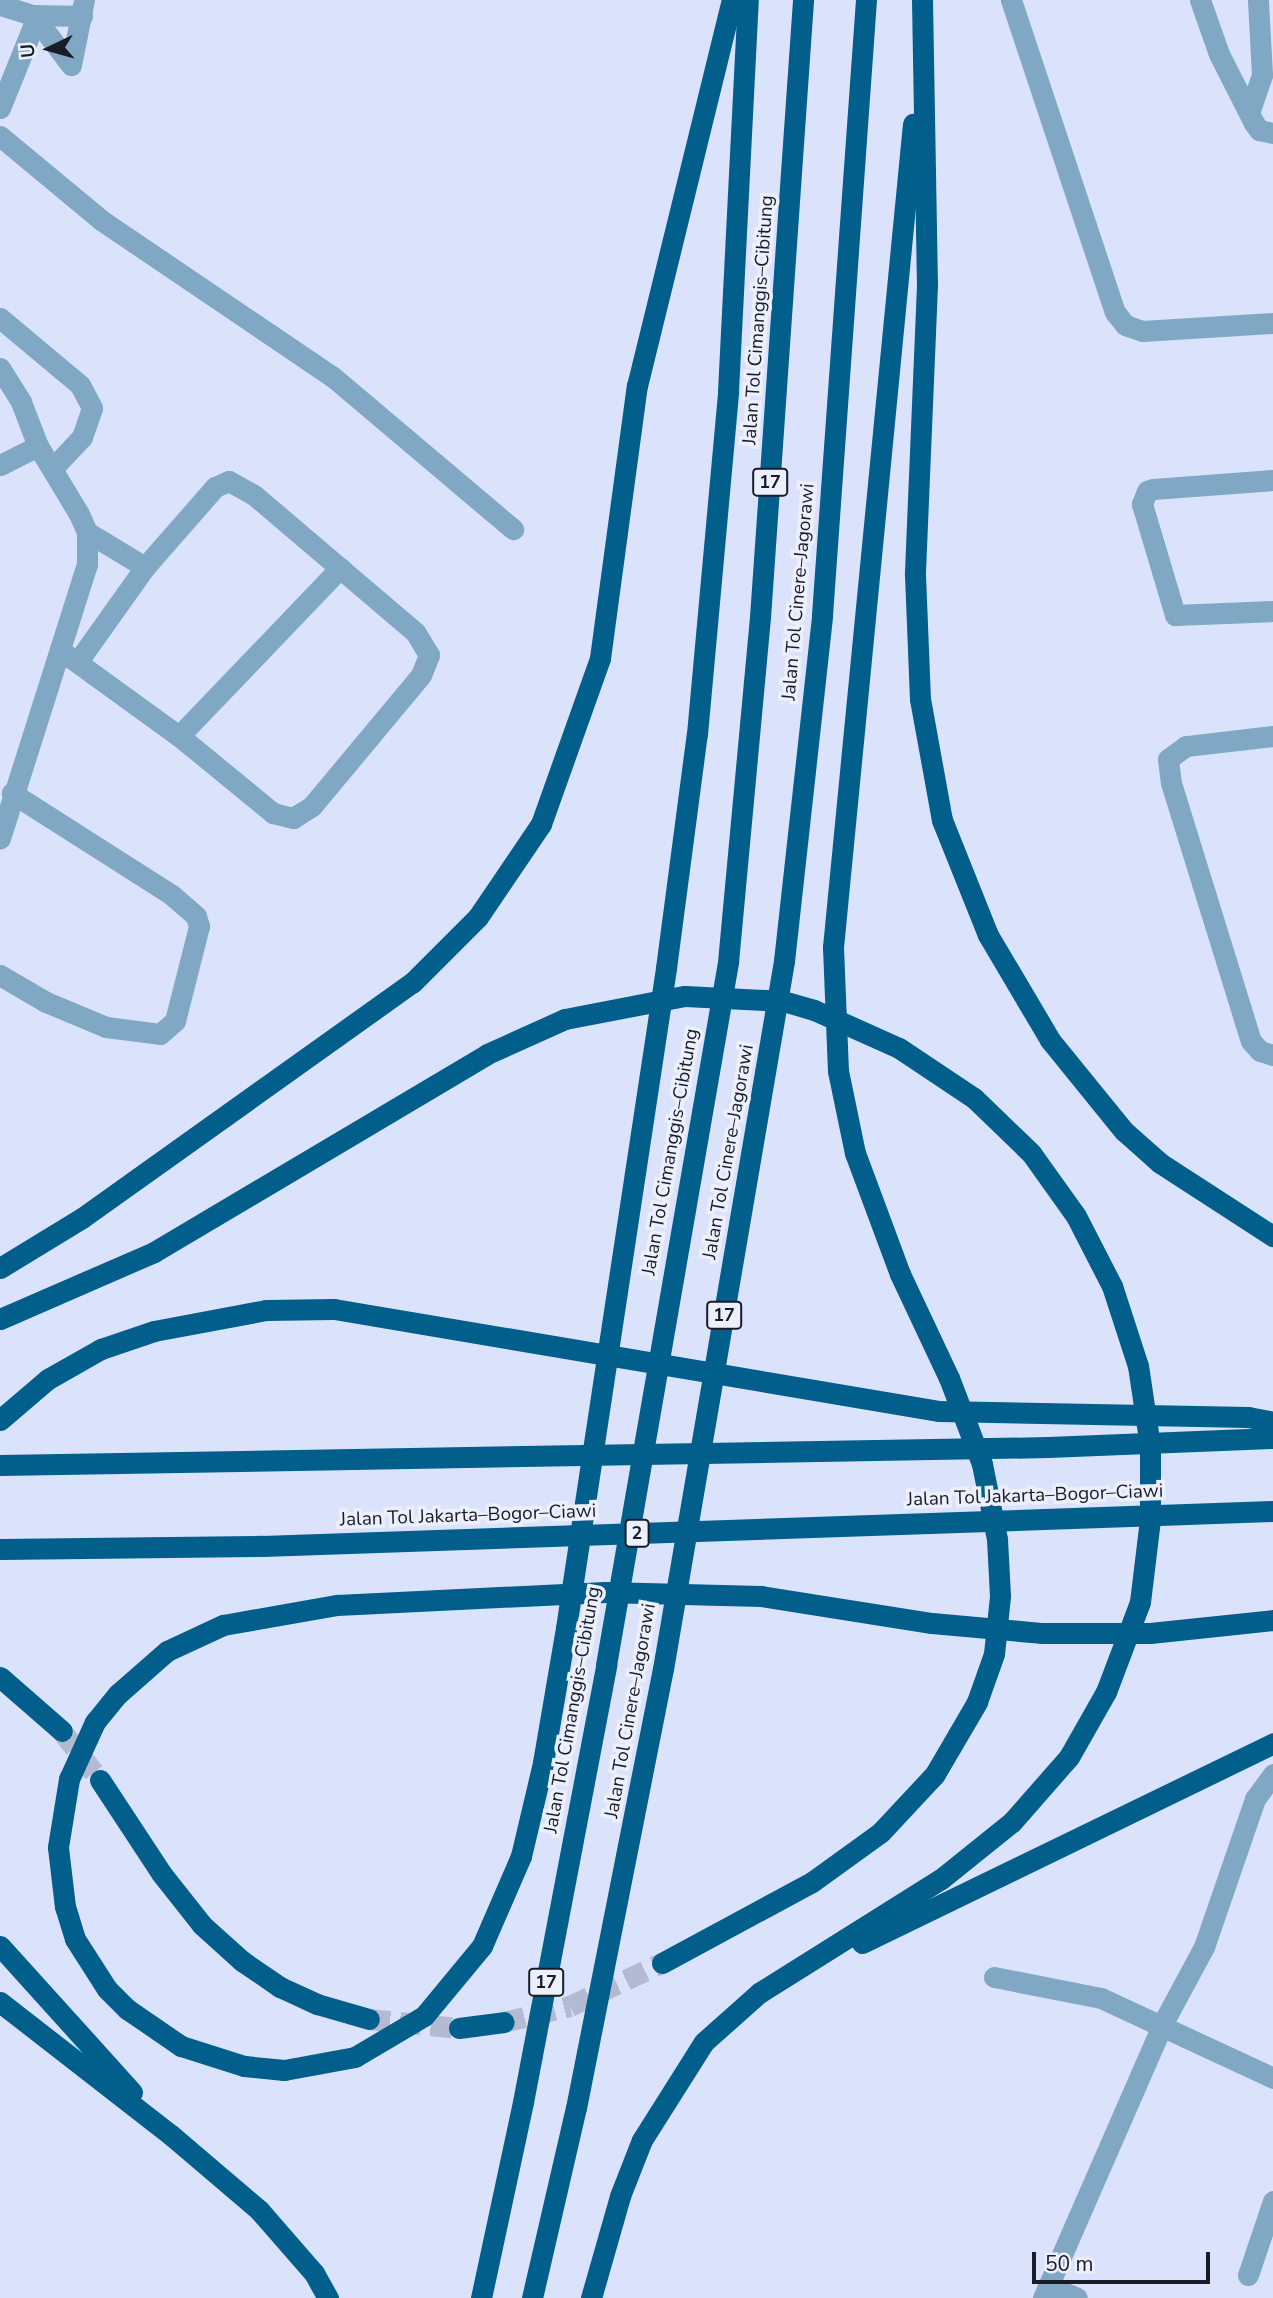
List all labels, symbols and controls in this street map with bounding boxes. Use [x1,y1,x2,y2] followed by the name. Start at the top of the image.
[14,14,84,84] north arrow
[15,43,42,59] text: U
[739,194,779,446] street label: Jalan Tol Cimanggis–Cibitung
[751,468,789,496] road number: 17
[778,483,820,701] street label: Jalan Tol Cinere–Jagorawi
[638,1027,704,1277] street label: Jalan Tol Cimanggis–Cibitung
[699,1043,759,1261] street label: Jalan Tol Cinere–Jagorawi
[705,1300,743,1330] road number: 17
[906,1480,1164,1512] street label: Jalan Tol Jakarta–Bogor–Ciawi
[339,1500,597,1532] street label: Jalan Tol Jakarta–Bogor–Ciawi
[623,1518,651,1548] road number: 2
[540,1585,606,1835] street label: Jalan Tol Cimanggis–Cibitung
[601,1602,661,1820] street label: Jalan Tol Cinere–Jagorawi
[527,1968,565,1996] road number: 17
[1035,2238,1214,2282] scale bar
[1045,2250,1094,2278] text: 50 m

